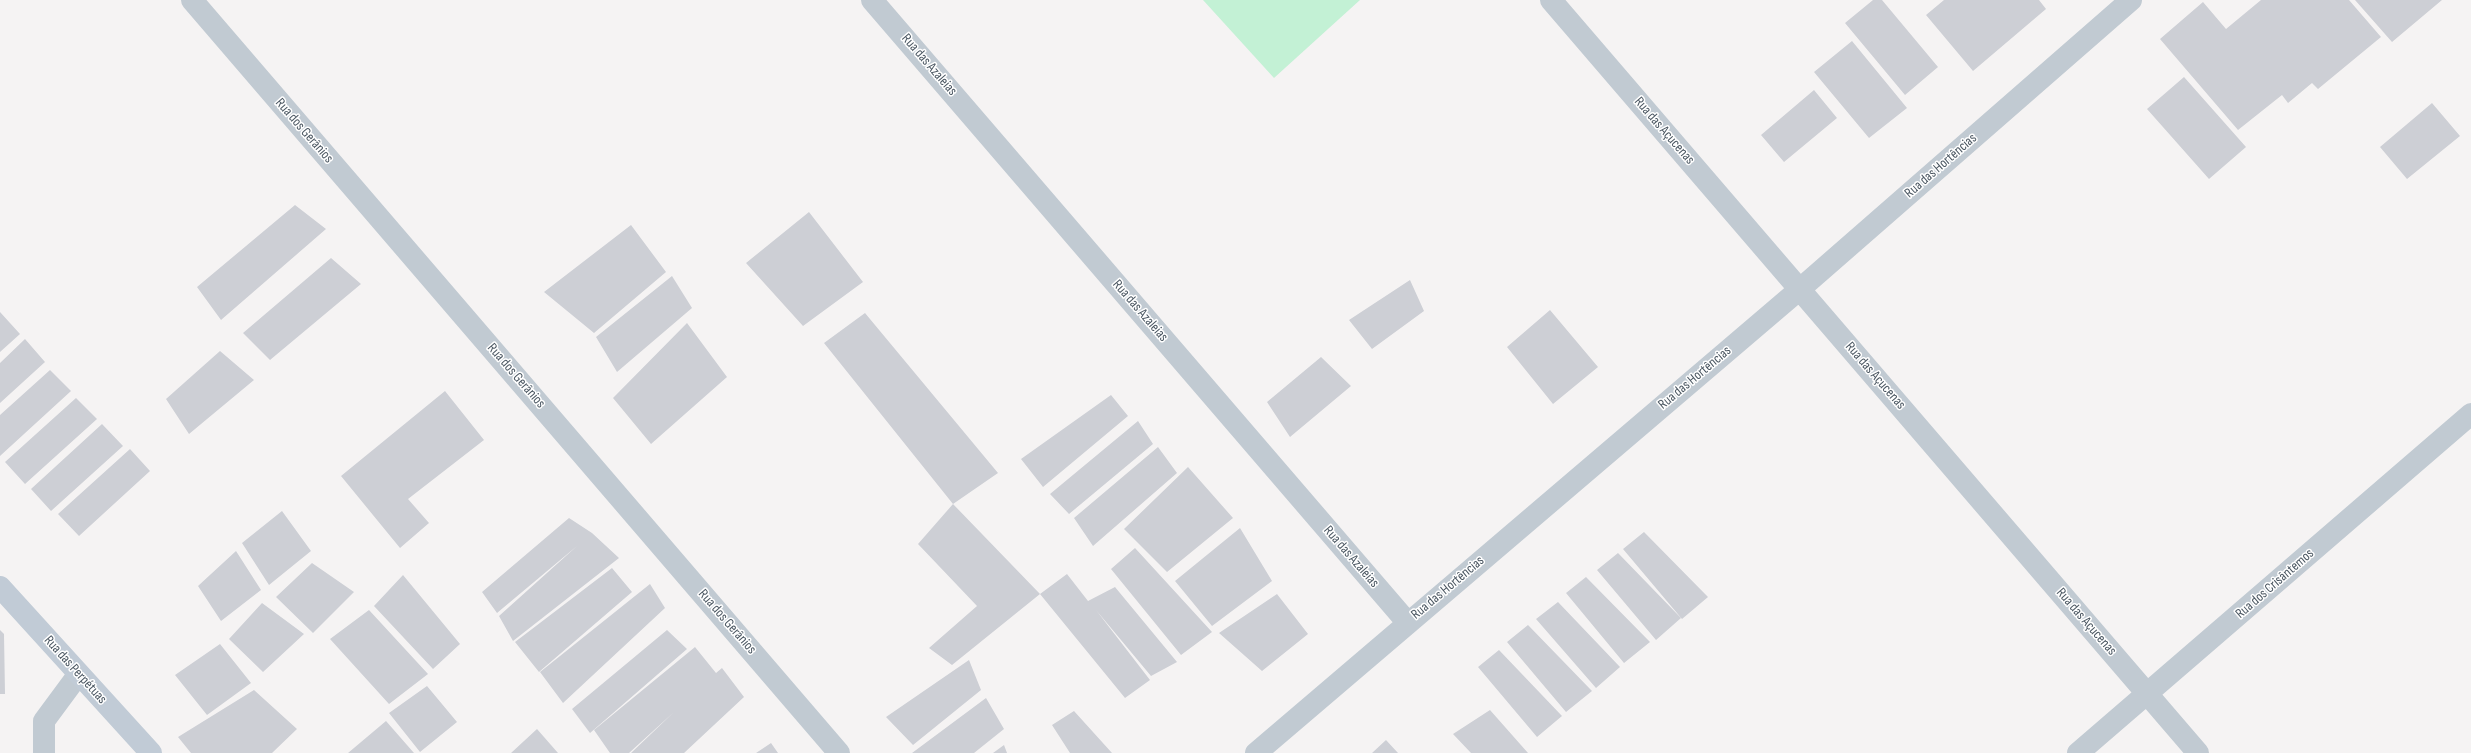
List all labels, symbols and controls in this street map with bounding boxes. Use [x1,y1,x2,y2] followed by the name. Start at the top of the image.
[898,31,960,99] street label: Rua das Azaleias
[1630,94,1698,168] street label: Rua das Açucenas
[271,95,337,167] street label: Rua dos Gerânios
[1902,130,1980,202] street label: Rua das Hortências
[1109,277,1171,345] street label: Rua das Azaleias
[1841,339,1909,413] street label: Rua das Açucenas
[483,340,549,412] street label: Rua dos Gerânios
[1655,343,1735,413] street label: Rua das Hortências
[1320,523,1382,591] street label: Rua das Azaleias
[2232,545,2318,623] street label: Rua dos Crisântemos
[1408,553,1488,623] street label: Rua das Hortências
[2052,585,2120,659] street label: Rua das Açucenas
[694,586,760,658] street label: Rua dos Gerânios
[40,632,110,708] street label: Rua das Perpétuas

